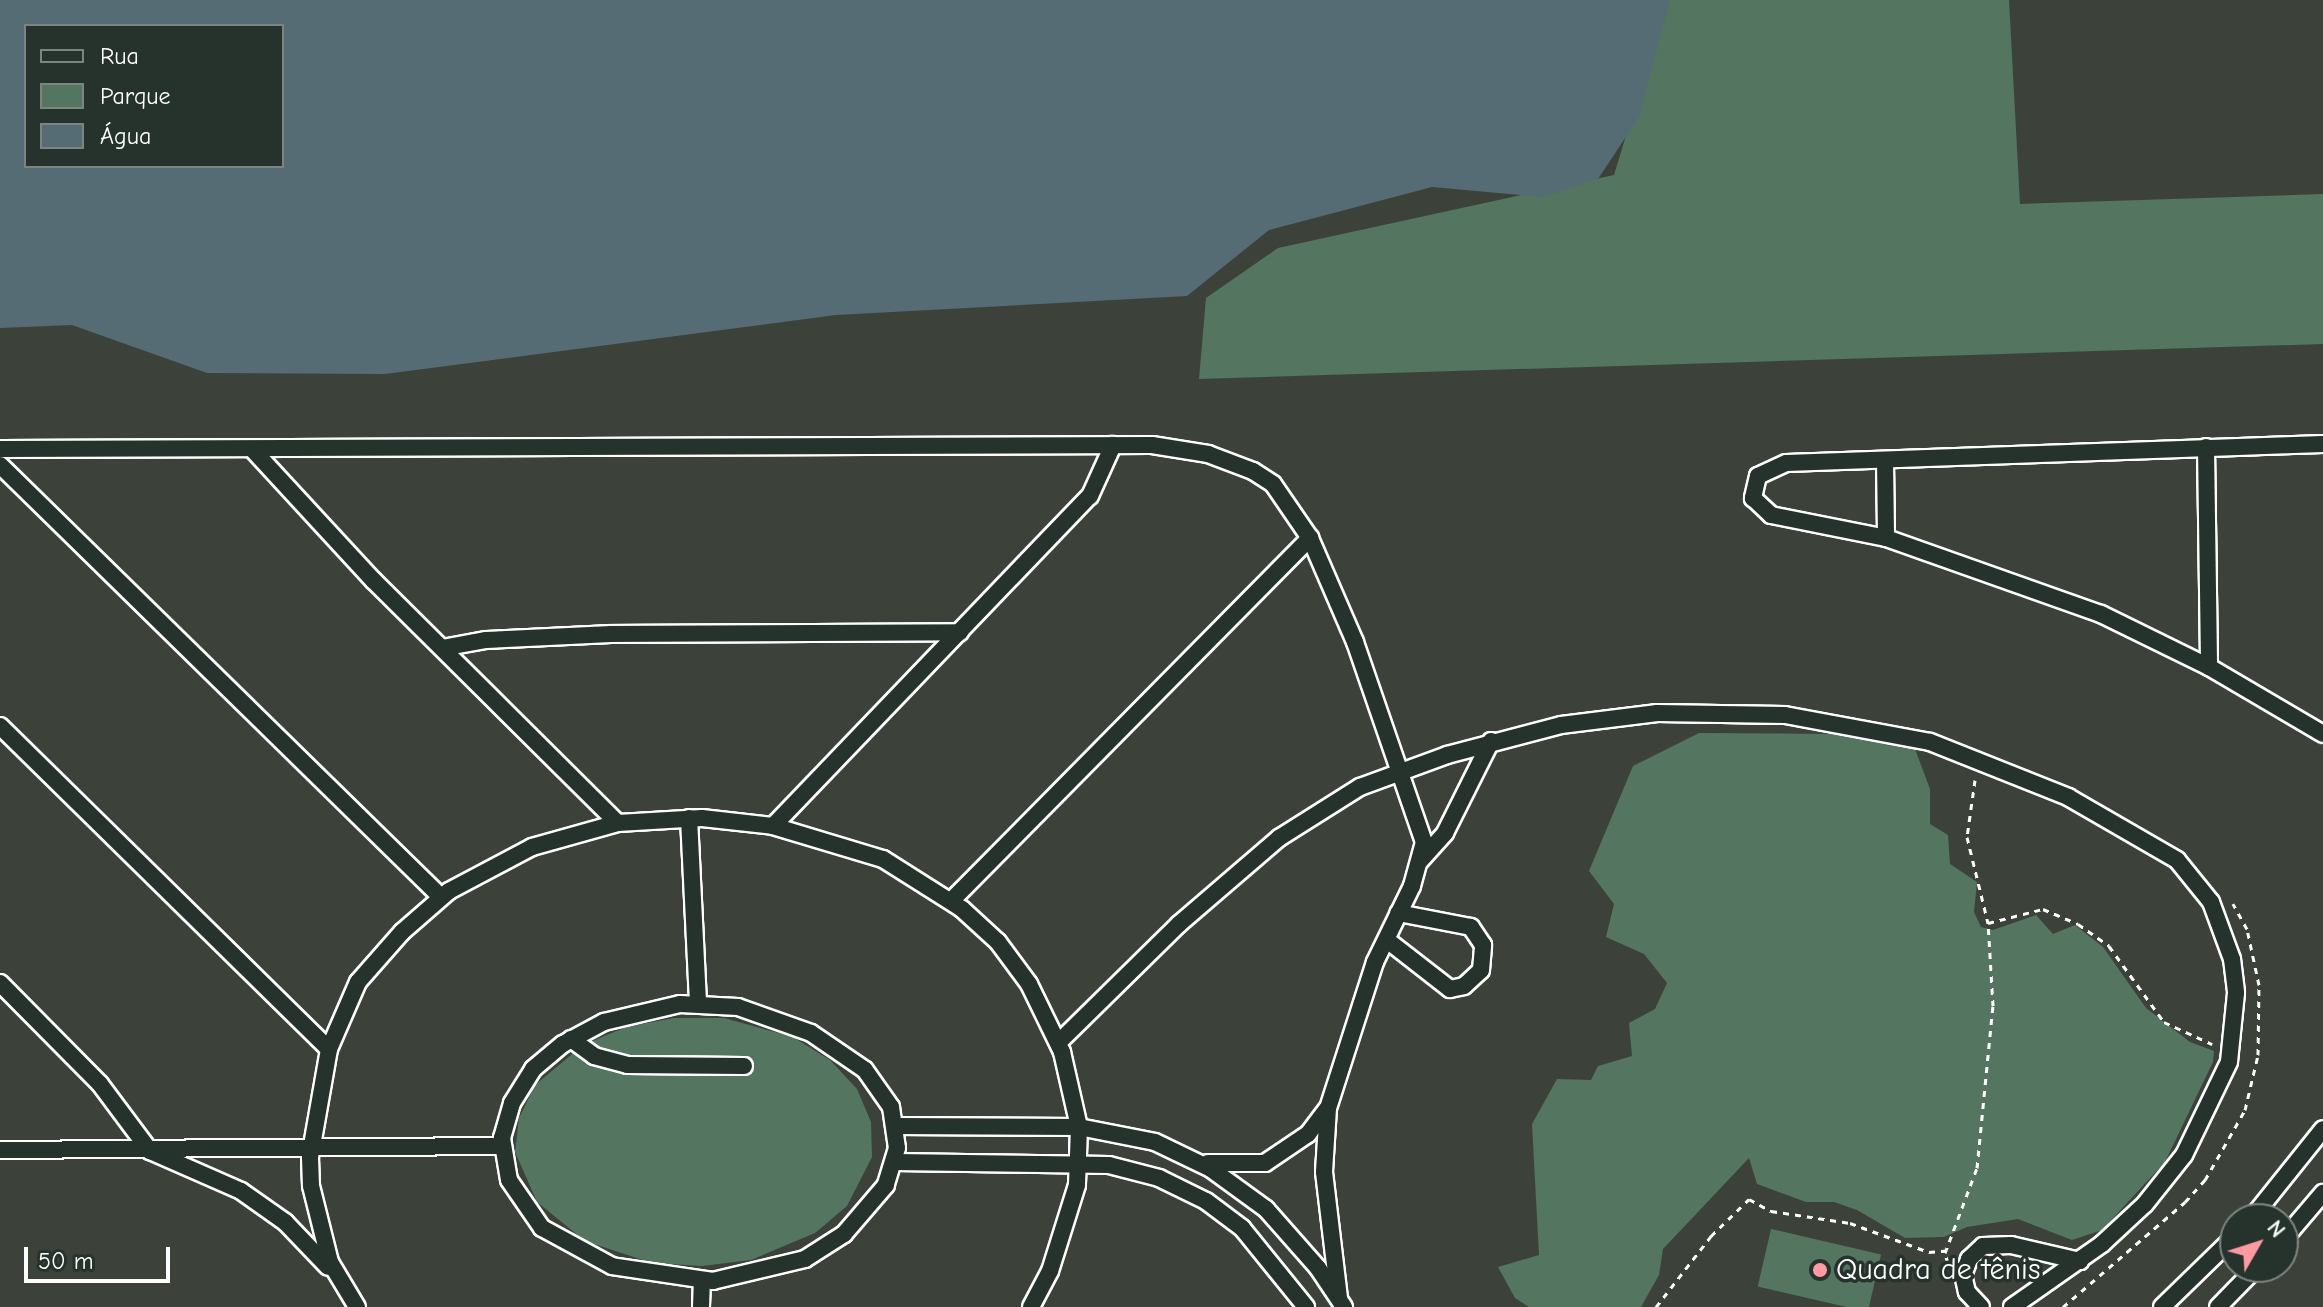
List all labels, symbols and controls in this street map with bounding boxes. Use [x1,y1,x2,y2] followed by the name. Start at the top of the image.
[24,24,284,168] legend
[100,42,139,70] text: Rua
[100,82,171,110] text: Parque
[100,122,151,150] text: Água
[2219,1203,2299,1283] north arrow
[2261,1215,2291,1243] text: N
[28,1231,174,1281] scale bar
[38,1247,94,1275] text: 50 m
[1836,1252,2040,1288] place label: Quadra de tênis
[1811,1261,1829,1279] marker: Quadra de tênis

